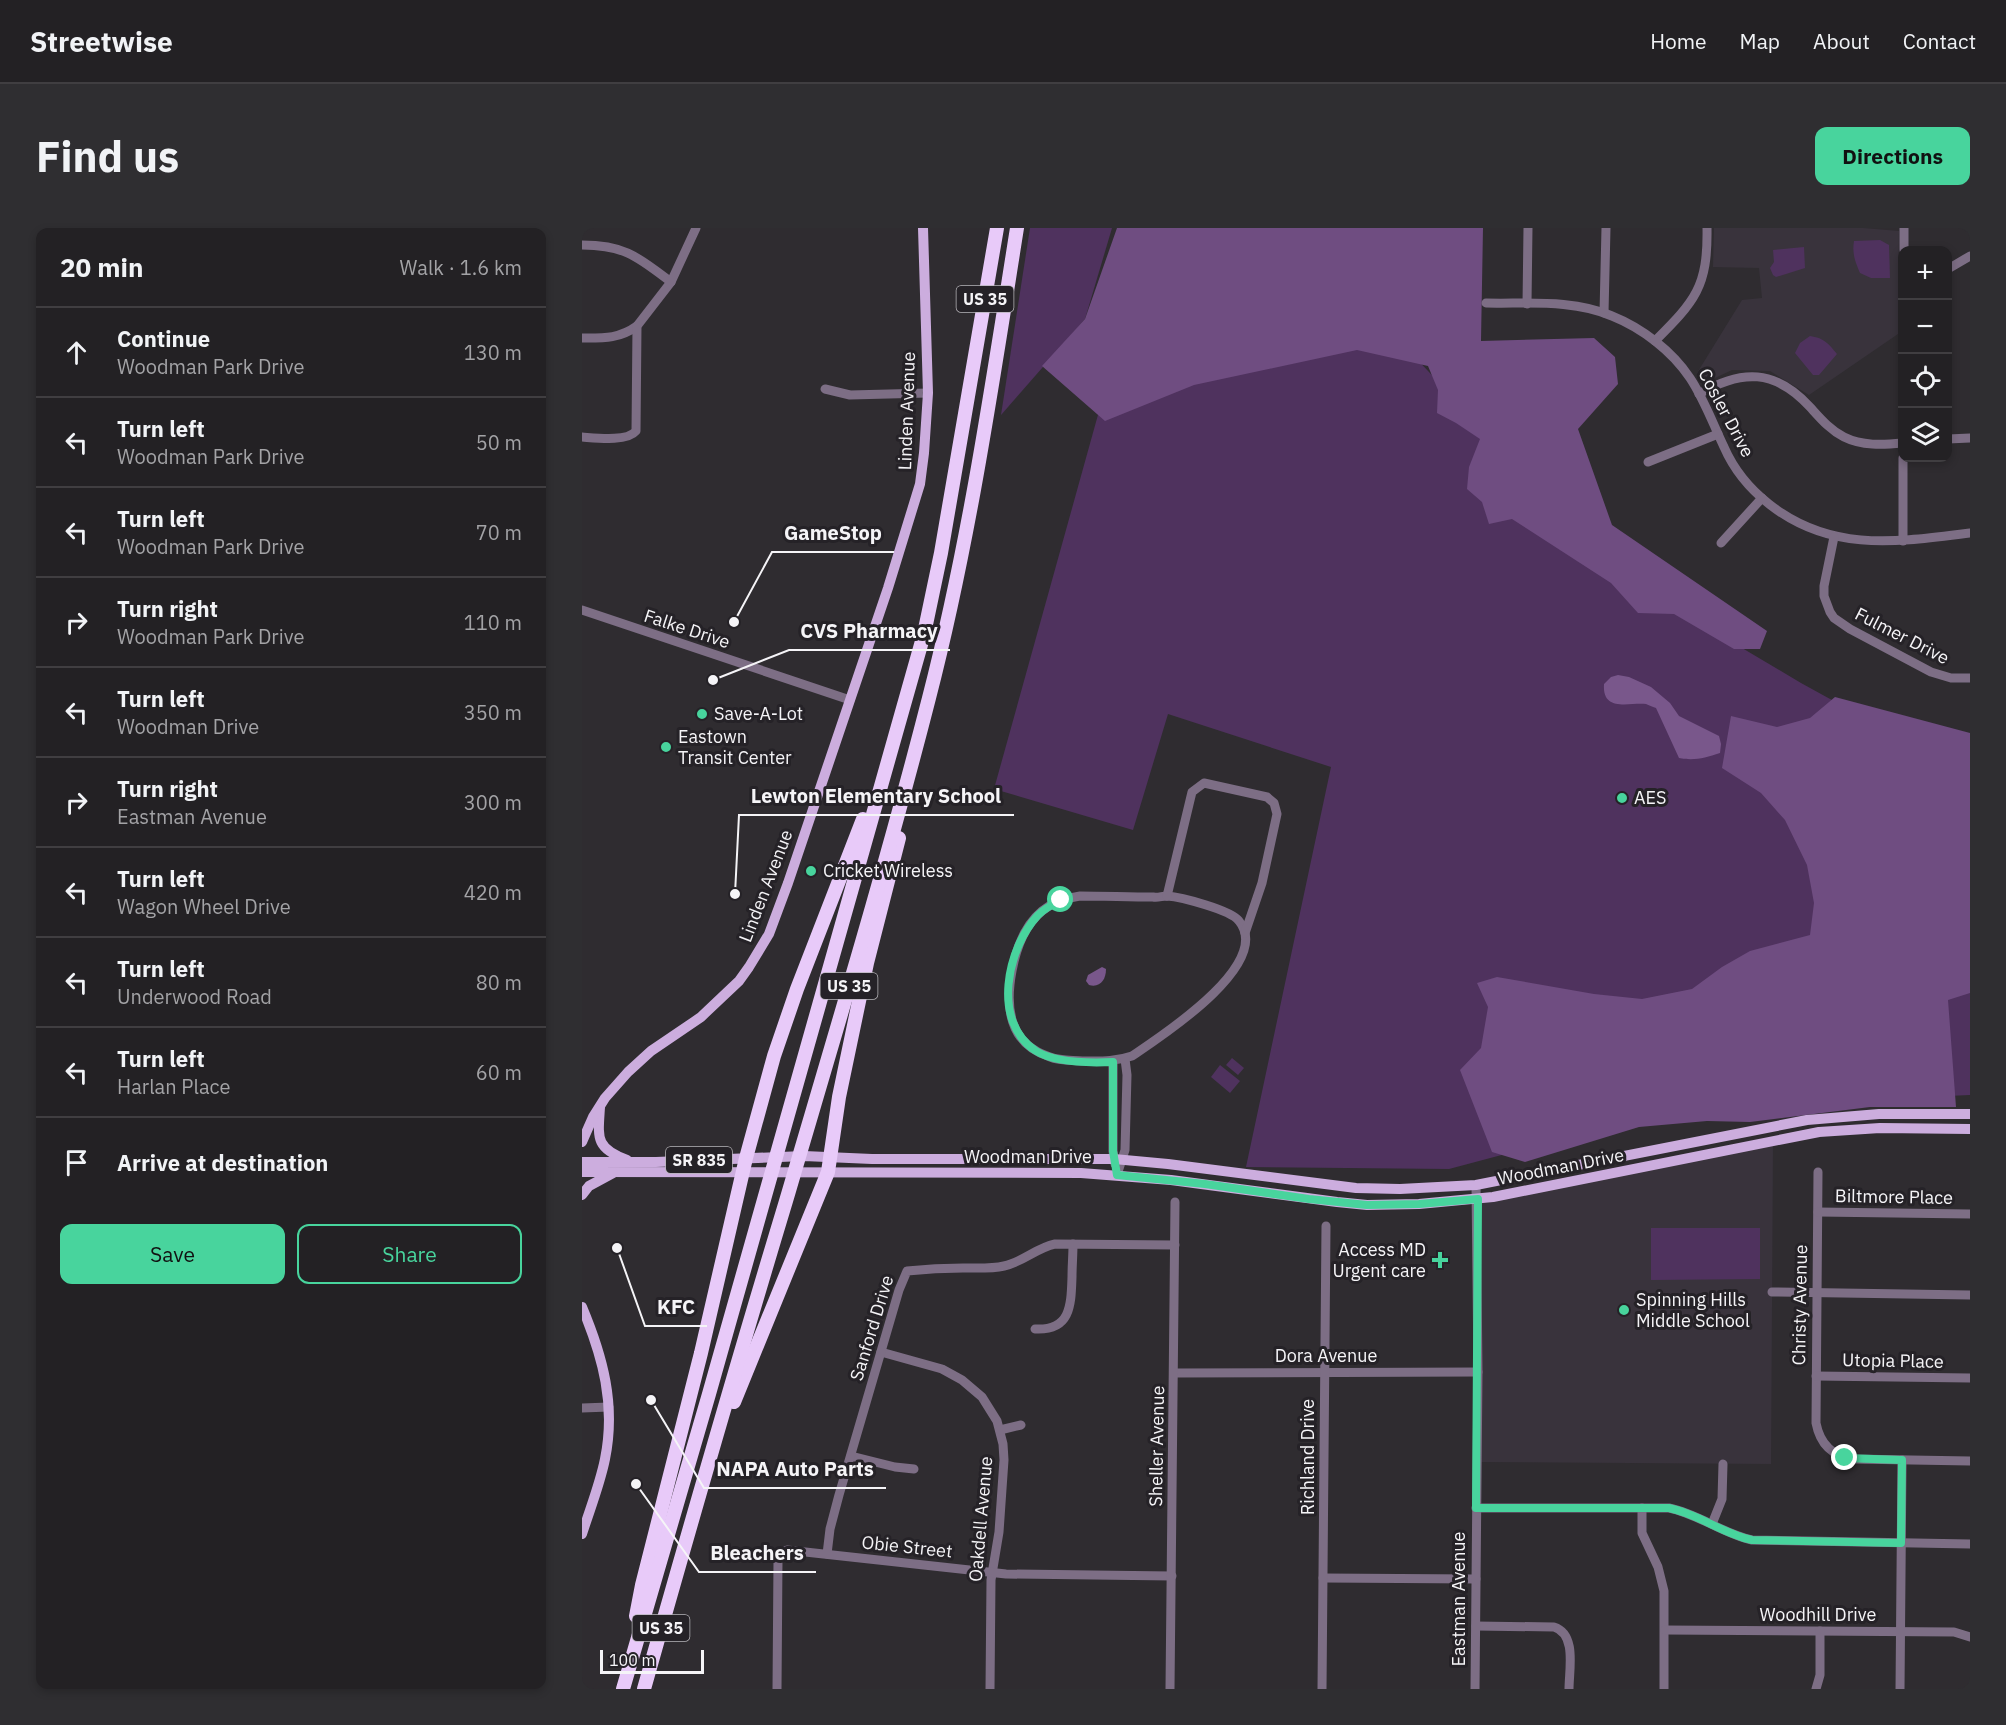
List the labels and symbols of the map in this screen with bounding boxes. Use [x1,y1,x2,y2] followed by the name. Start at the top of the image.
[956,286,1014,312] road number: US 35
[893,351,920,471] street label: Linden Avenue
[1693,364,1760,461] street label: Cosler Drive
[772,514,894,552] callout: GameStop
[784,519,882,546] text: GameStop
[1851,602,1953,669] street label: Fulmer Drive
[641,604,733,653] street label: Falke Drive
[789,612,950,650] callout: CVS Pharmacy
[800,617,938,644] text: CVS Pharmacy
[714,702,803,725] place label: Save-A-Lot
[695,707,709,721] marker: Save-A-Lot
[678,725,792,769] place label: Eastown Transit Center
[659,740,673,754] marker: Eastown Transit Center
[739,777,1014,815] callout: Lewton Elementary School
[751,782,1001,809] text: Lewton Elementary School
[1634,786,1667,809] place label: AES
[1615,791,1629,805] marker: AES
[734,826,798,945] street label: Linden Avenue
[823,859,953,882] place label: Cricket Wireless
[804,864,818,878] marker: Cricket Wireless
[1047,886,1073,912] route start
[820,973,878,999] road number: US 35
[1496,1143,1626,1190] street label: Woodman Drive
[964,1145,1092,1168] street label: Woodman Drive
[666,1147,732,1173] road number: SR 835
[1835,1184,1953,1209] street label: Biltmore Place
[1332,1238,1426,1282] place label: Access MD Urgent care
[1787,1244,1812,1366] street label: Christy Avenue
[1431,1251,1449,1269] marker: Access MD Urgent care
[845,1272,899,1383] street label: Sanford Drive
[645,1288,707,1326] callout: KFC
[1636,1288,1750,1332] place label: Spinning Hills Middle School
[657,1293,695,1320] text: KFC
[1617,1303,1631,1317] marker: Spinning Hills Middle School
[1275,1344,1377,1367] street label: Dora Avenue
[1842,1348,1944,1373] street label: Utopia Place
[1144,1385,1169,1507] street label: Sheller Avenue
[1296,1399,1319,1515] street label: Richland Drive
[1831,1444,1857,1470] route end
[704,1450,886,1488] callout: NAPA Auto Parts
[716,1455,874,1482] text: NAPA Auto Parts
[964,1455,997,1583] street label: Oakdell Avenue
[861,1530,954,1563] street label: Obie Street
[1447,1531,1470,1666] street label: Eastman Avenue
[699,1534,816,1572] callout: Bleachers
[710,1539,804,1566] text: Bleachers
[1760,1603,1877,1626] street label: Woodhill Drive
[632,1615,689,1641] road number: US 35
[600,1647,704,1674] scale bar

